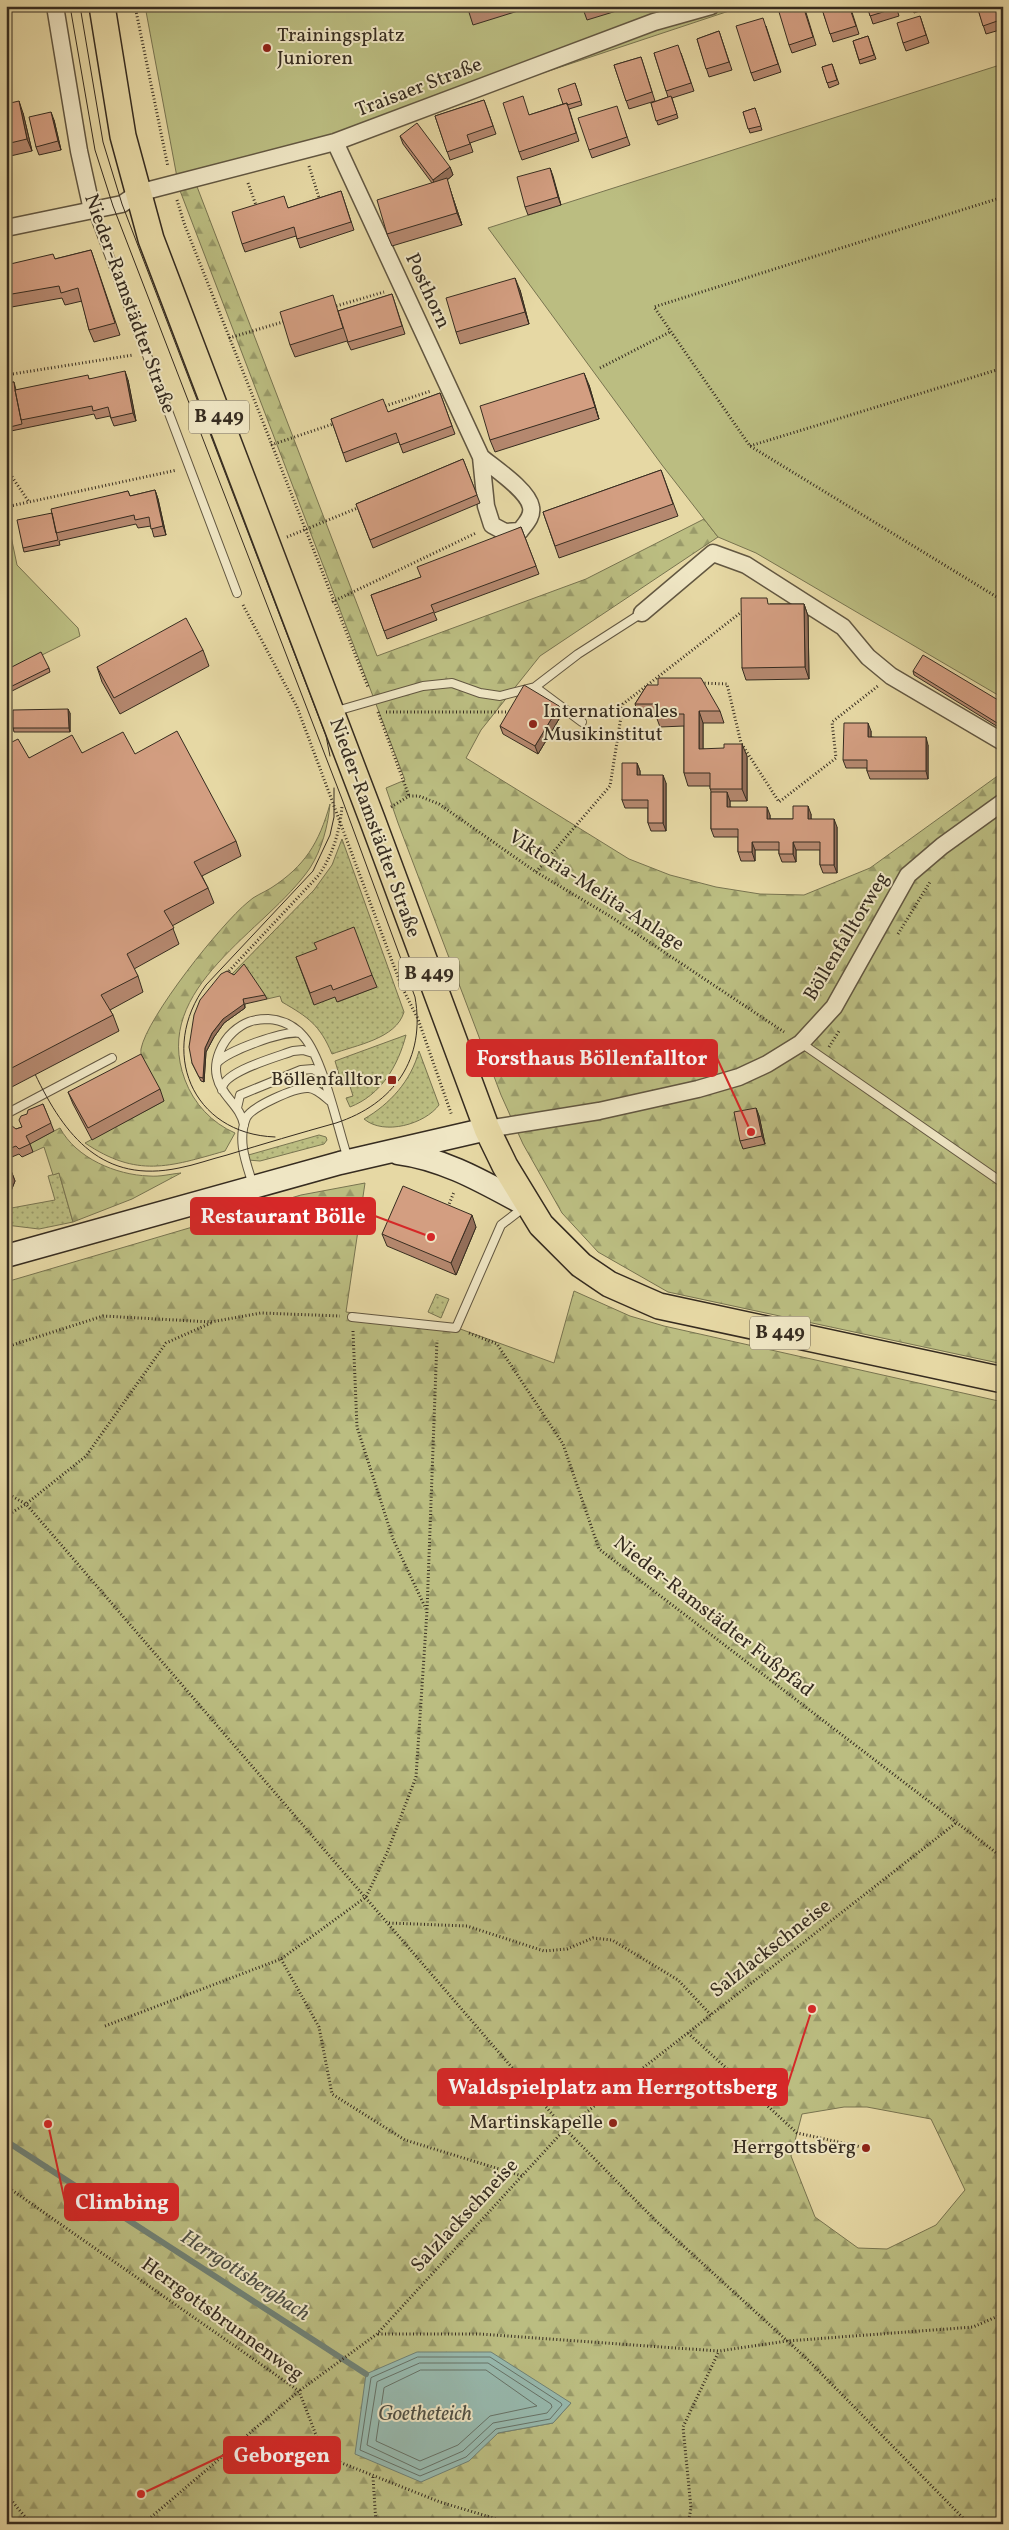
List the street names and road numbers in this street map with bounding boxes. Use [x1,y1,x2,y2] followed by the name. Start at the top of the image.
[352,51,486,125] street label: Traisaer Straße
[76,190,182,418] street label: Nieder-Ramstädter Straße
[397,249,457,333] street label: Posthorn
[189,401,249,434] road number: B 449
[321,714,427,942] street label: Nieder-Ramstädter Straße
[502,823,690,959] street label: Viktoria-Melita-Anlage
[797,867,897,1007] street label: Böllenfalltorweg
[399,958,459,991] road number: B 449
[750,1316,810,1350] road number: B 449
[607,1530,819,1704] street label: Nieder-Ramstädter Fußpfad
[705,1893,837,2005] street label: Salzlackschneise
[405,2153,525,2279] street label: Salzlackschneise
[135,2251,309,2389] street label: Herrgottsbrunnenweg

